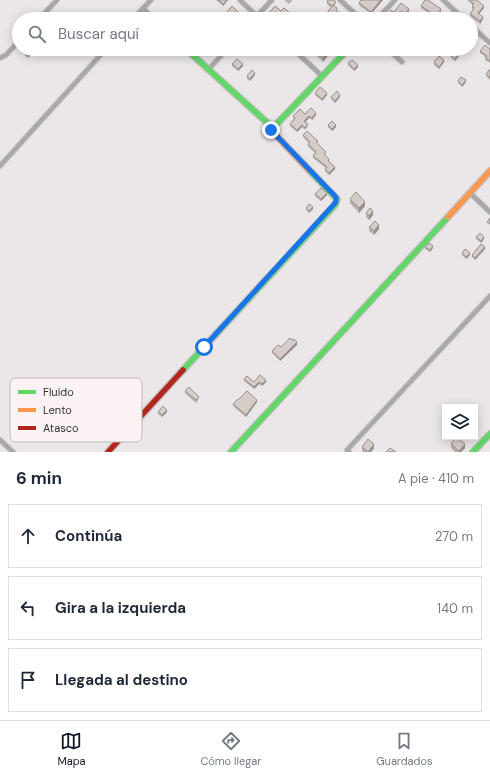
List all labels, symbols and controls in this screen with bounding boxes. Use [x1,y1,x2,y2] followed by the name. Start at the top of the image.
[12,12,478,56] search box
[26,23,48,45] icon: search
[58,24,139,44] text: Buscar aquí
[262,121,280,139] route end
[195,338,213,356] route start
[10,378,142,442] legend
[43,385,74,399] text: Fluido
[43,403,72,417] text: Lento
[442,404,478,440] map controls
[442,404,478,440] button: layers
[43,421,78,435] text: Atasco
[16,467,62,489] text: 6 min
[398,470,474,487] text: A pie · 410 m
[17,525,39,547] icon: ahead
[55,526,122,546] text: Continúa
[435,528,473,545] text: 270 m
[17,597,39,619] icon: left
[55,598,186,618] text: Gira a la izquierda
[437,600,473,617] text: 140 m
[17,669,39,691] icon: arrive
[55,670,188,690] text: Llegada al destino
[57,730,86,768] tab: Mapa
[200,730,261,768] tab: Cómo llegar
[376,730,433,768] tab: Guardados

